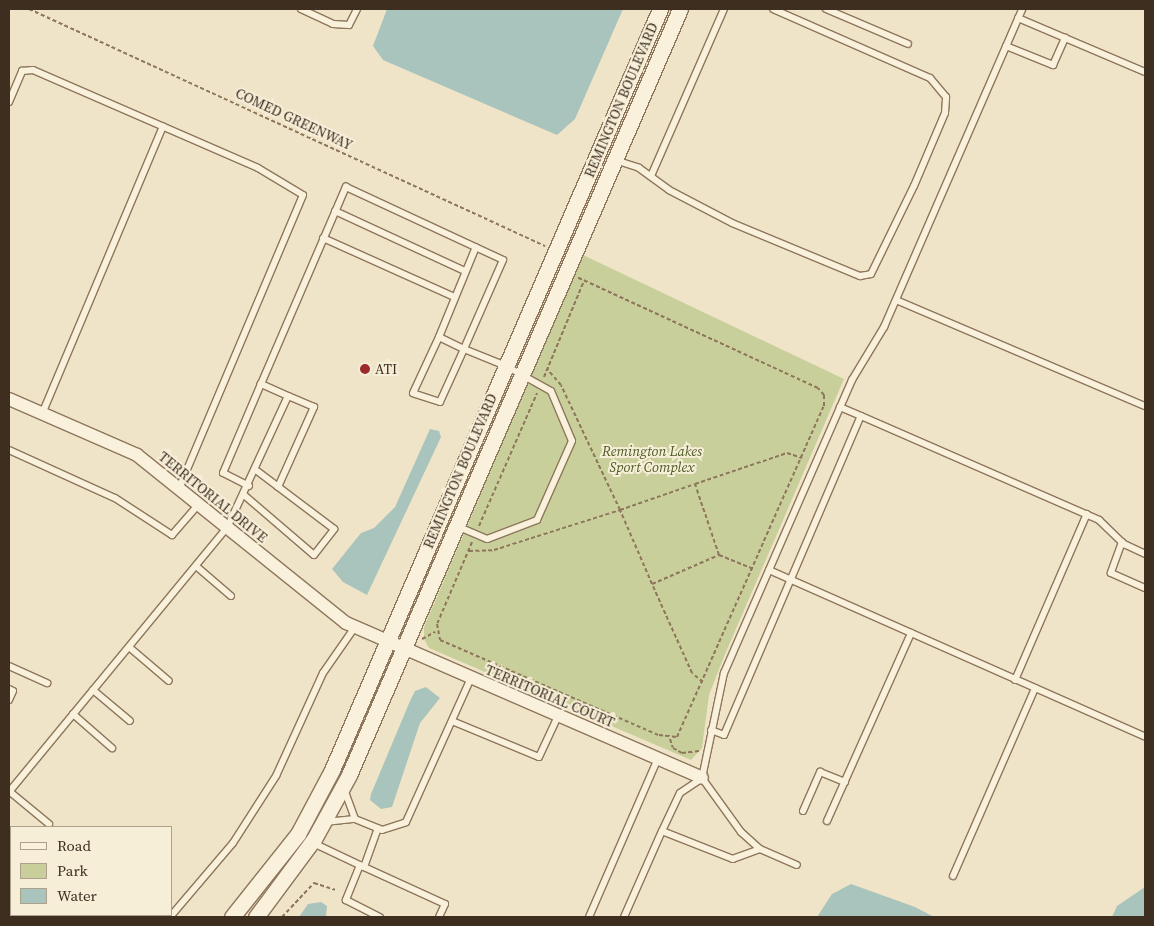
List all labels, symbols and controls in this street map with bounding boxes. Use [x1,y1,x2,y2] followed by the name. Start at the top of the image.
[581,20,661,180] street label: REMINGTON BOULEVARD
[233,84,355,154] street label: COMED GREENWAY
[375,361,397,377] place label: ATI
[359,363,371,375] marker: ATI
[420,391,500,551] street label: REMINGTON BOULEVARD
[602,443,702,476] park label: Remington Lakes Sport Complex
[155,448,271,546] street label: TERRITORIAL DRIVE
[483,661,617,731] street label: TERRITORIAL COURT
[10,826,172,916] legend
[57,835,91,856] text: Road
[57,860,88,881] text: Park
[57,885,97,906] text: Water

